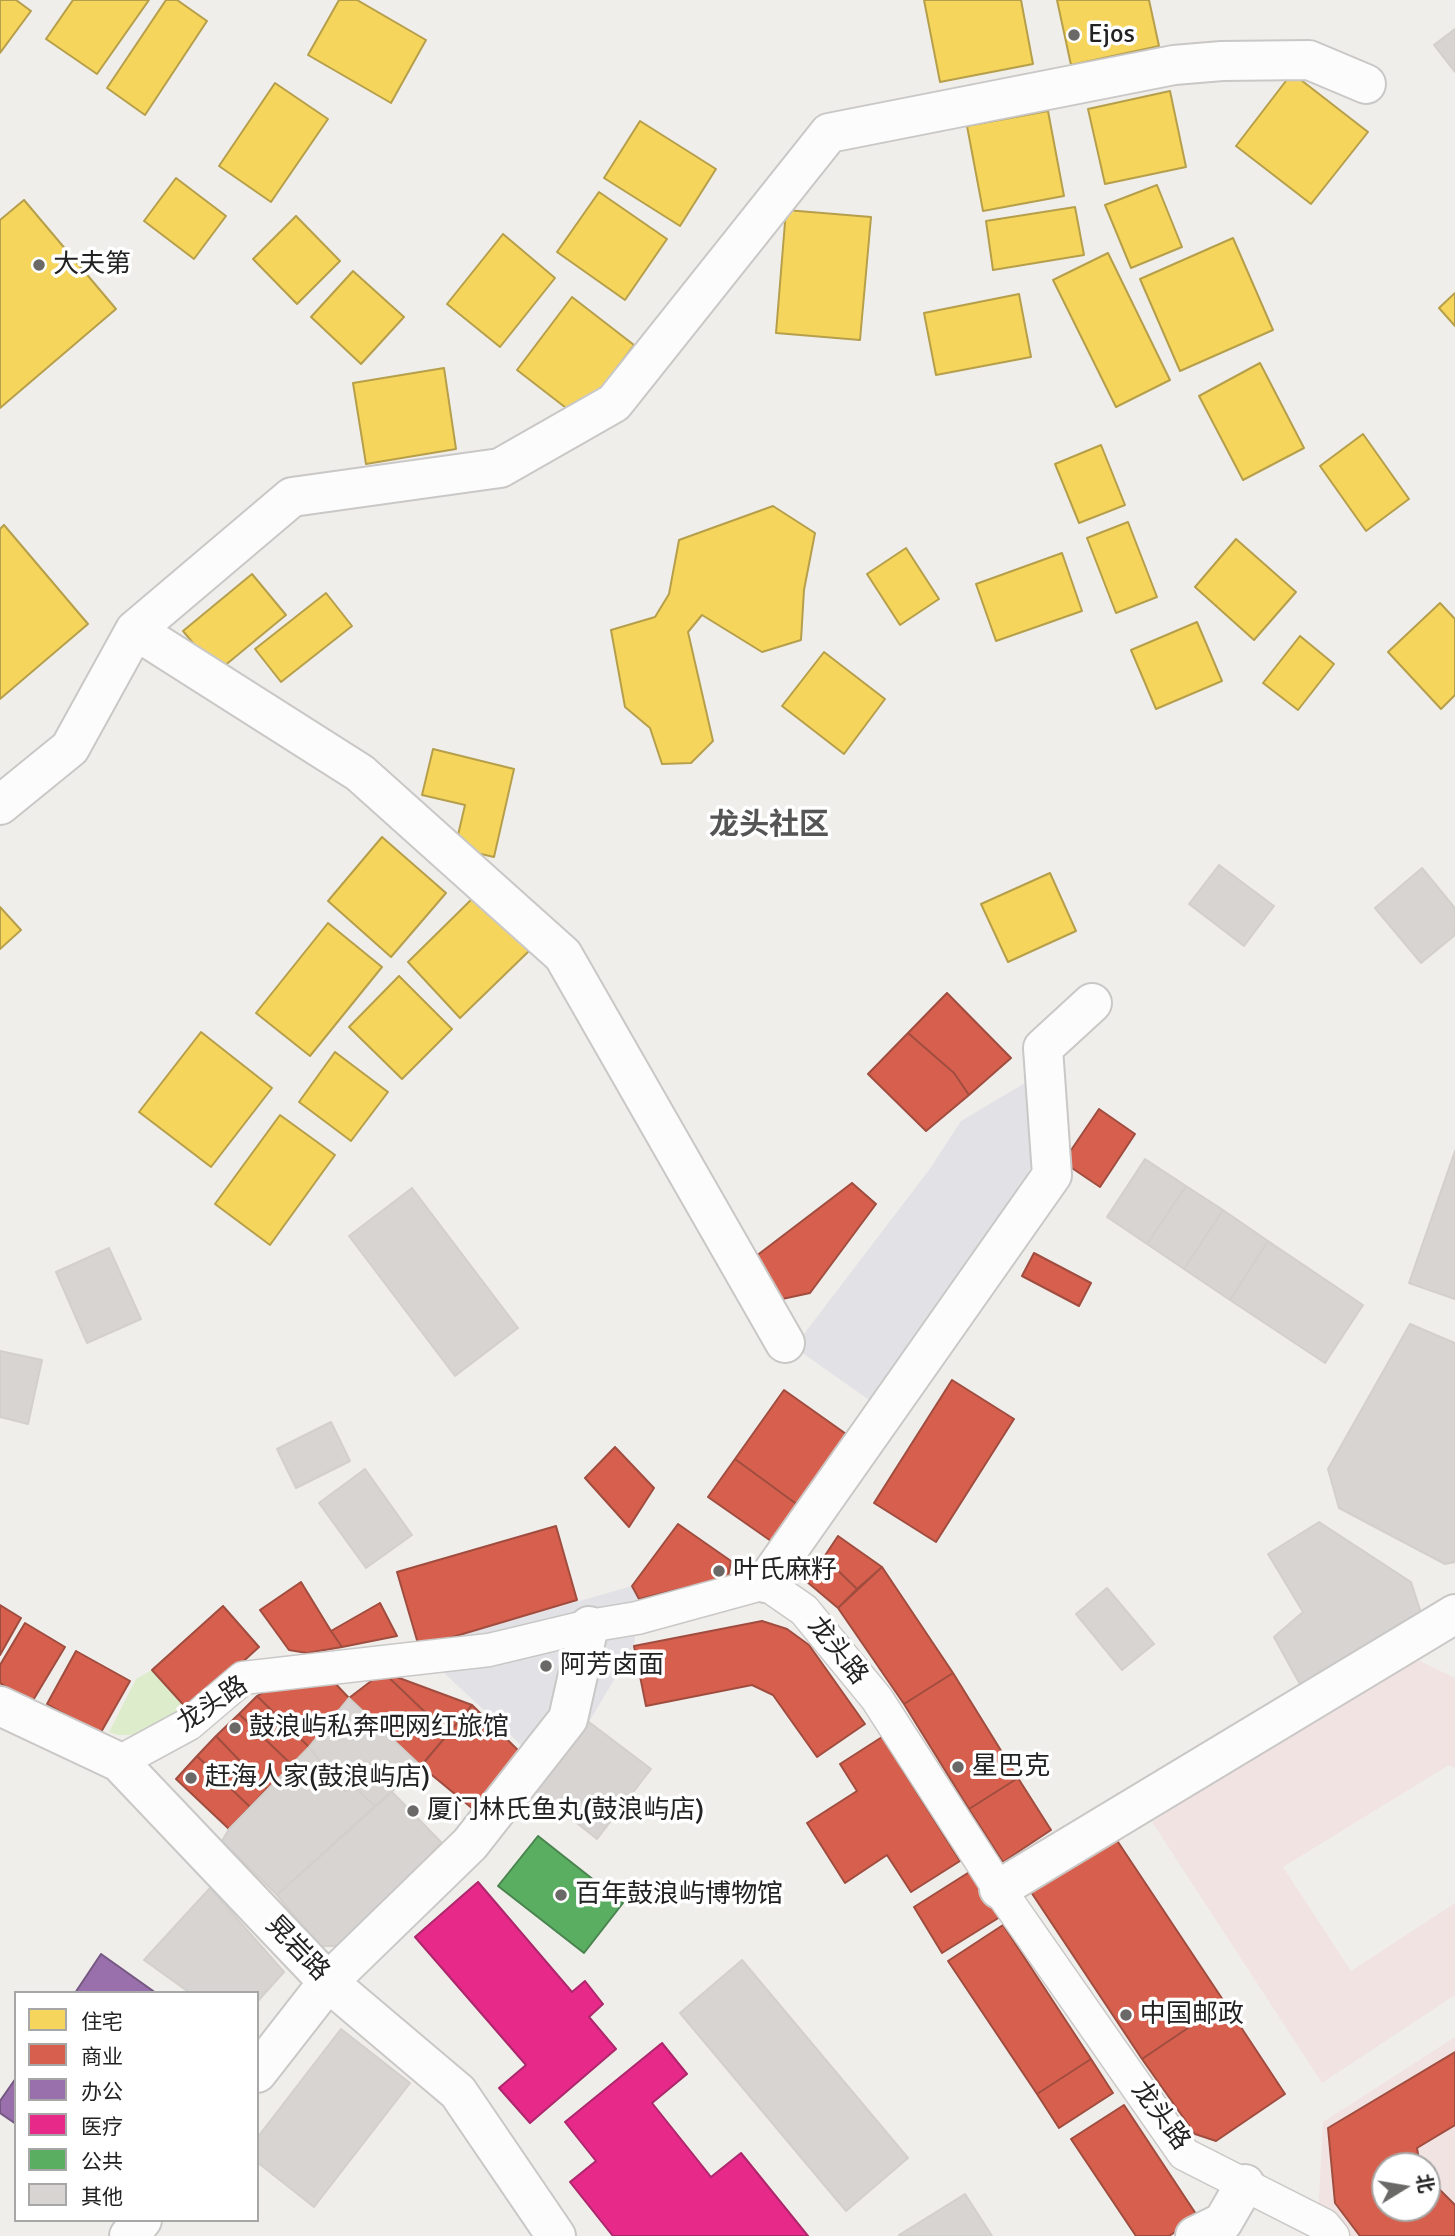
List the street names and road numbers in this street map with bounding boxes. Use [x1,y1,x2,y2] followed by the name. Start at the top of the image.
[800,1611,874,1691] street label: 龙头路
[172,1670,254,1740] street label: 龙头路
[259,1910,335,1988] street label: 晃岩路
[1124,2075,1196,2157] street label: 龙头路

